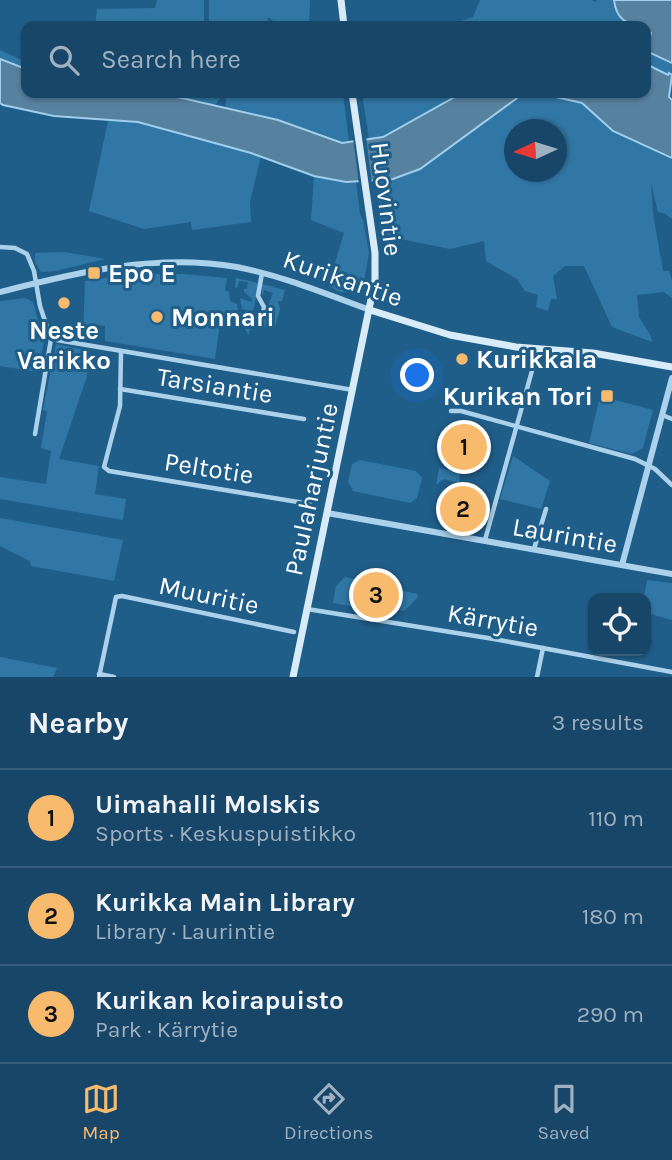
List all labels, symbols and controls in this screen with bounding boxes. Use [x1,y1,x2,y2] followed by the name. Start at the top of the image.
[21,21,651,98] search box
[45,41,83,79] icon: search
[101,44,241,75] text: Search here
[504,119,567,182] north arrow
[364,140,409,258] street label: Huovintie
[279,244,407,313] street label: Kurikantie
[108,258,176,289] place label: Epo E
[86,265,102,281] marker: Epo E
[56,295,72,311] marker: Neste Varikko
[171,302,275,333] place label: Monnari
[149,309,165,325] marker: Monnari
[17,315,111,376] place label: Neste Varikko
[476,344,597,375] place label: Kurikkala
[454,351,470,367] marker: Kurikkala
[400,358,434,392] your location
[155,361,275,410] street label: Tarsiantie
[443,381,593,412] place label: Kurikan Tori
[599,388,615,404] marker: Kurikan Tori
[278,400,345,578] street label: Paulaharjuntie
[441,421,487,473] pin: 1
[162,446,256,491] street label: Peltotie
[440,483,486,535] pin: 2
[510,511,620,560] street label: Laurintie
[353,569,399,621] pin: 3
[156,570,262,621] street label: Muuritie
[588,593,651,656] map controls
[588,593,651,656] button: locate
[445,597,541,644] street label: Kärrytie
[28,705,128,741] text: Nearby
[552,709,644,736] text: 3 results
[95,789,320,820] text: Uimahalli Molskis
[47,805,55,832] text: 1
[588,805,644,832] text: 110 m
[95,820,356,847] text: Sports · Keskuspuistikko
[95,887,355,918] text: Kurikka Main Library
[44,903,58,930] text: 2
[582,903,644,930] text: 180 m
[95,918,275,945] text: Library · Laurintie
[95,985,344,1016] text: Kurikan koirapuisto
[44,1001,58,1028] text: 3
[577,1001,644,1028] text: 290 m
[95,1016,238,1043] text: Park · Kärrytie
[82,1080,120,1144] tab: Map
[284,1080,373,1144] tab: Directions
[537,1080,590,1144] tab: Saved

